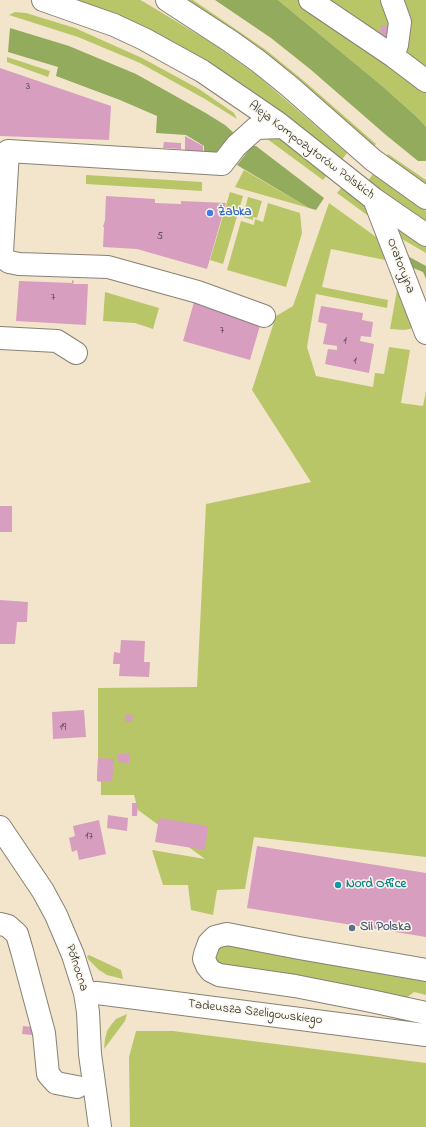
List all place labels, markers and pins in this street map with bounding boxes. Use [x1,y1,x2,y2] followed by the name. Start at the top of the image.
[218,205,252,221] place label: Żabka
[205,208,215,218] marker: Żabka
[346,877,406,893] place label: Nord Office
[333,880,343,890] marker: Nord Office
[360,920,411,936] place label: Sii Polska
[347,923,357,933] marker: Sii Polska

